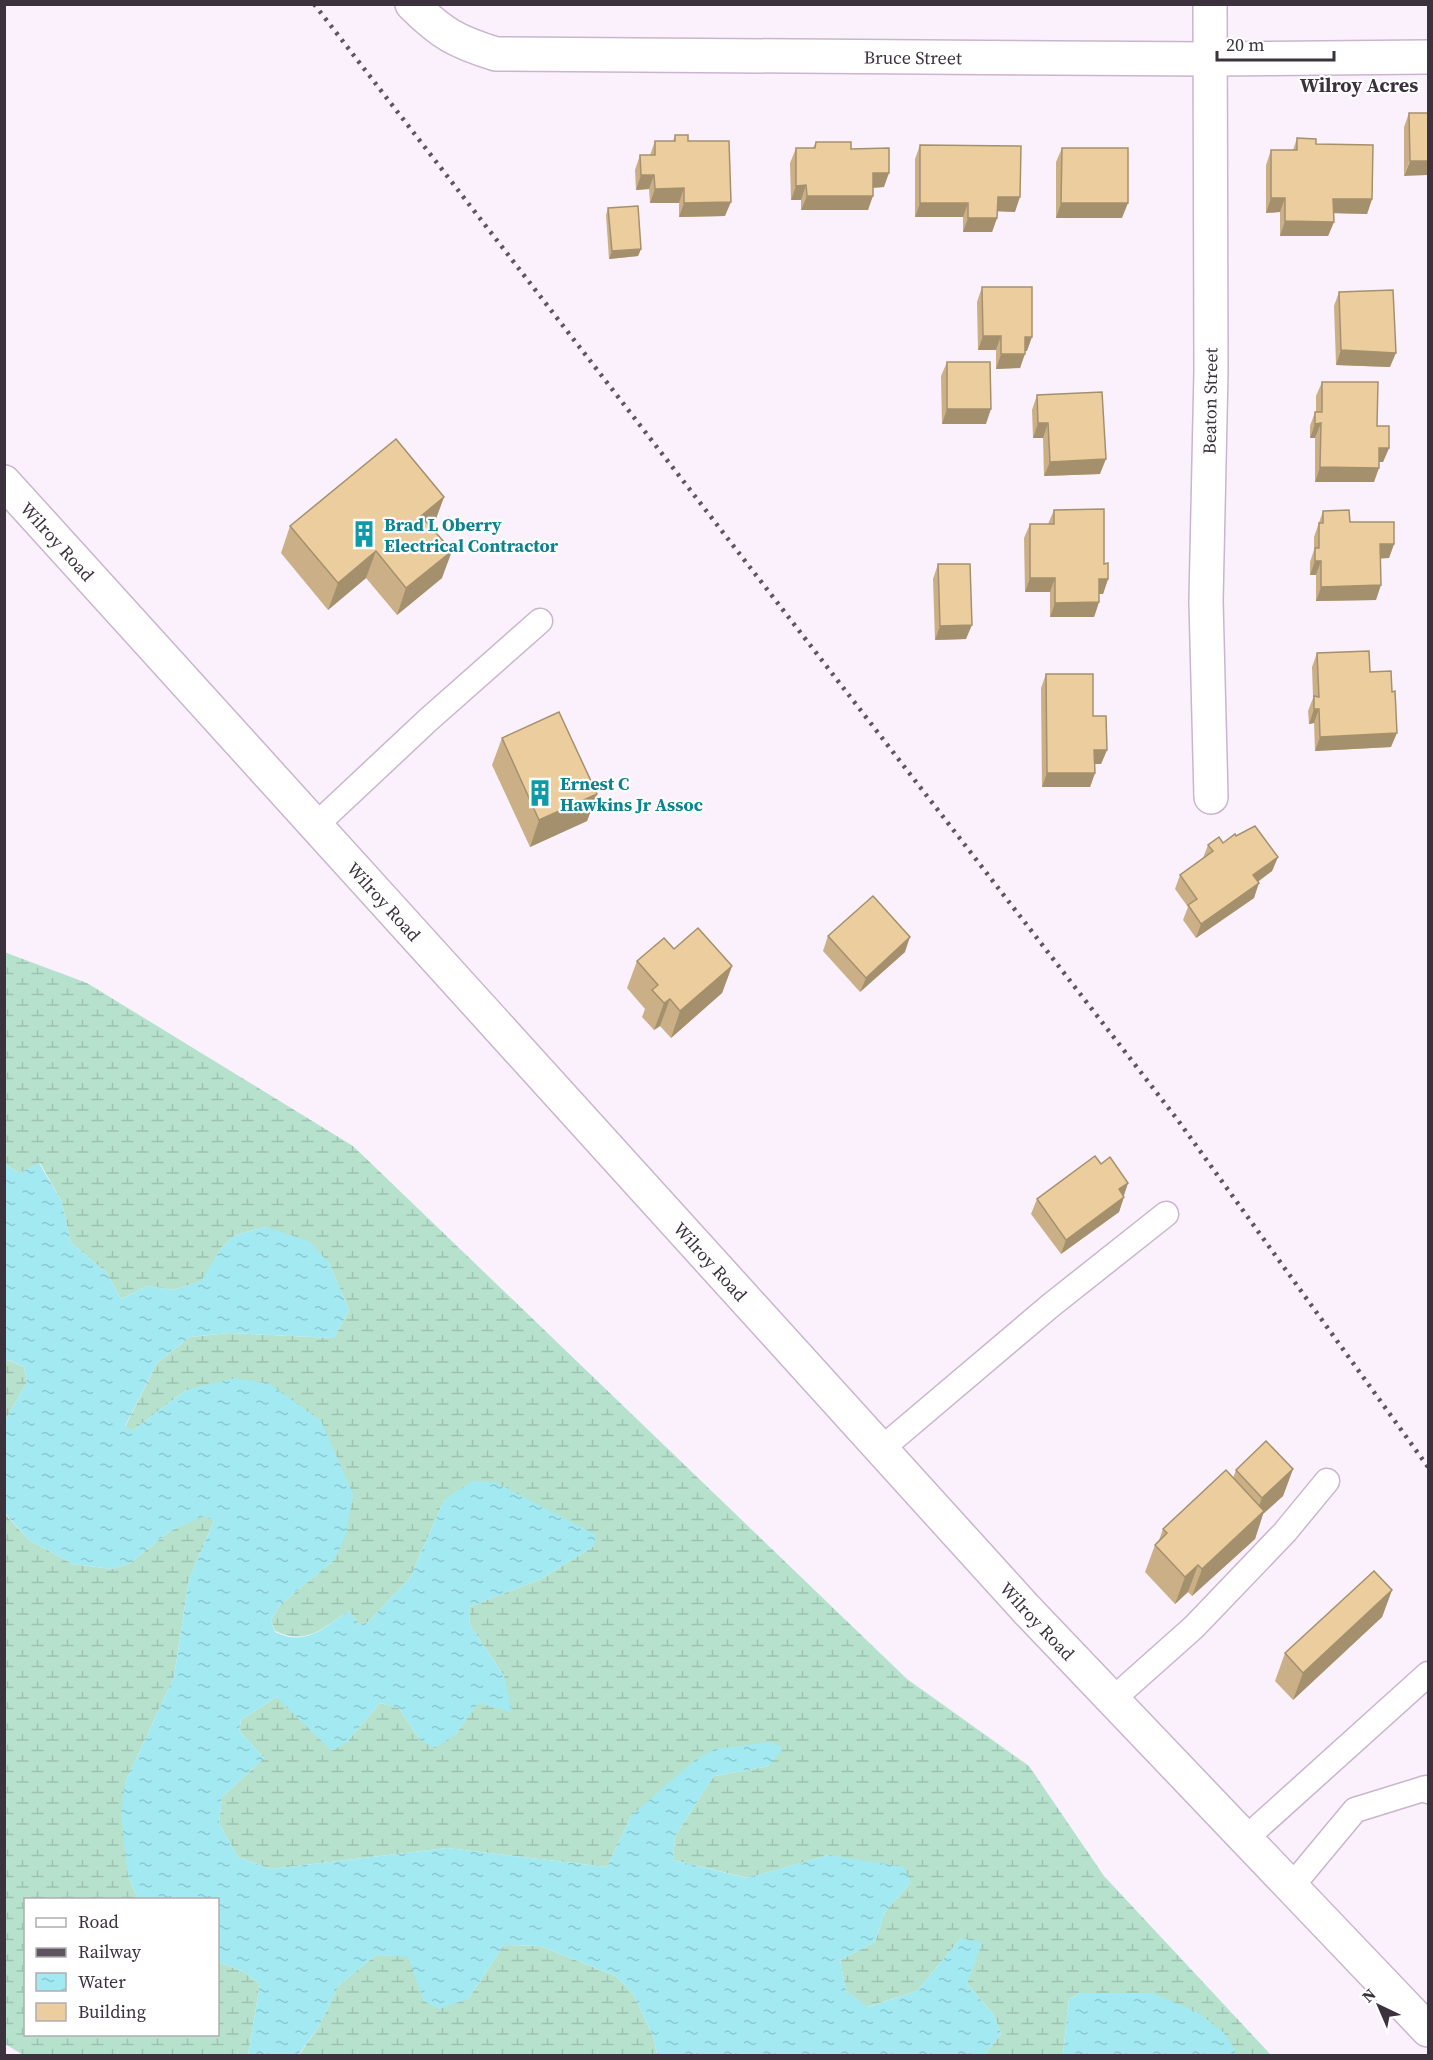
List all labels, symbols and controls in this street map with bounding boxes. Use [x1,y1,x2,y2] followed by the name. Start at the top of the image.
[1217,24,1334,62] scale bar
[1226,32,1264,57] text: 20 m
[864,44,962,70] street label: Bruce Street
[1300,71,1418,99] district label: Wilroy Acres
[1197,347,1223,455] street label: Beaton Street
[15,496,100,586] street label: Wilroy Road
[384,512,559,558] place label: Brad L Oberry Electrical Contractor
[349,519,379,549] building icon: Brad L Oberry Electrical Contractor
[560,771,703,817] place label: Ernest C Hawkins Jr Assoc
[525,778,555,808] building icon: Ernest C Hawkins Jr Assoc
[342,856,427,946] street label: Wilroy Road
[668,1216,753,1306] street label: Wilroy Road
[995,1576,1081,1665] street label: Wilroy Road
[24,1898,219,2036] legend
[78,1909,119,1934] text: Road
[78,1939,142,1964] text: Railway
[78,1969,126,1994] text: Water
[1349,1976,1409,2036] north arrow
[1357,1983,1381,2007] text: N
[78,1999,146,2024] text: Building

